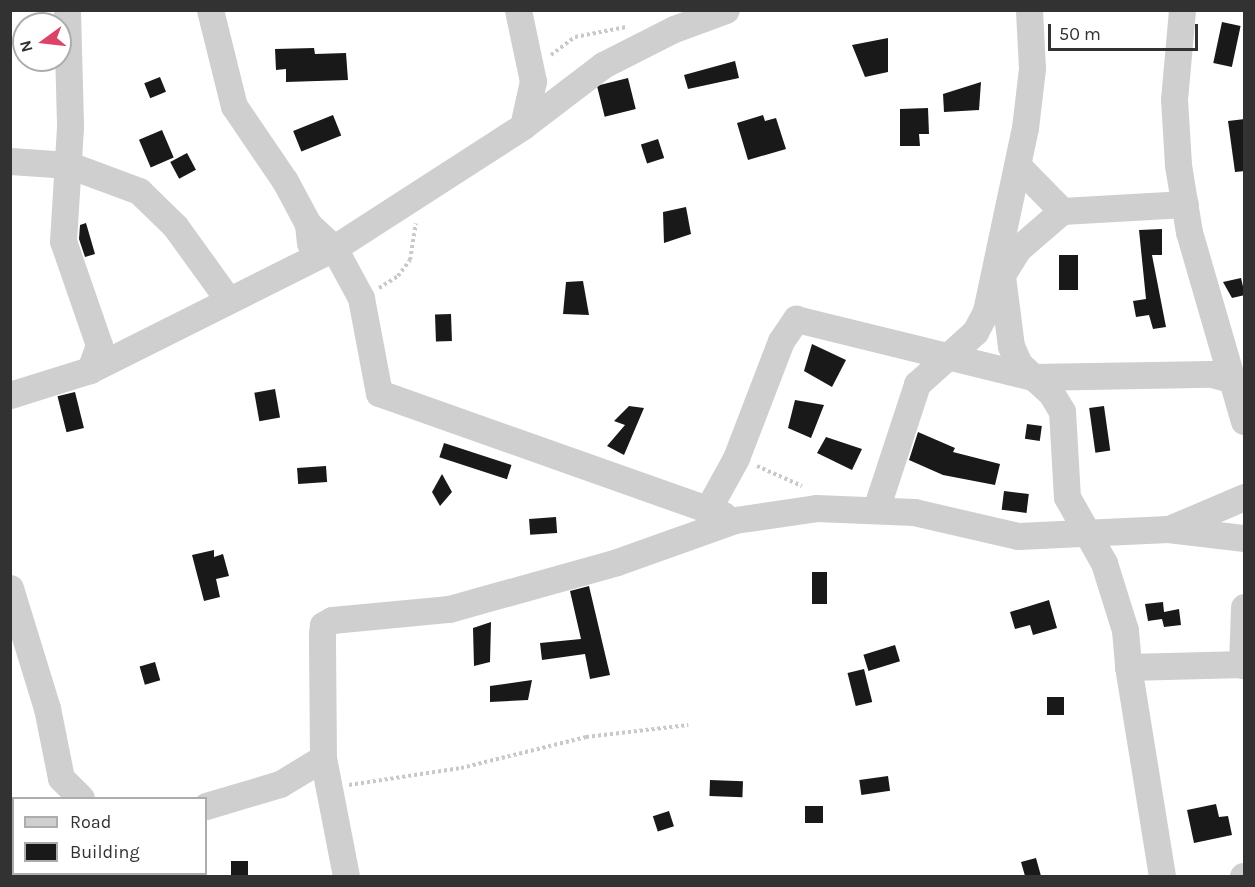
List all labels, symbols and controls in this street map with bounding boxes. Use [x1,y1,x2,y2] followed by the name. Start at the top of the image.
[12,12,72,72] north arrow
[1051,12,1201,50] scale bar
[1059,23,1101,45] text: 50 m
[15,38,37,54] text: N
[12,797,207,875] legend
[70,811,111,833] text: Road
[70,841,140,863] text: Building

